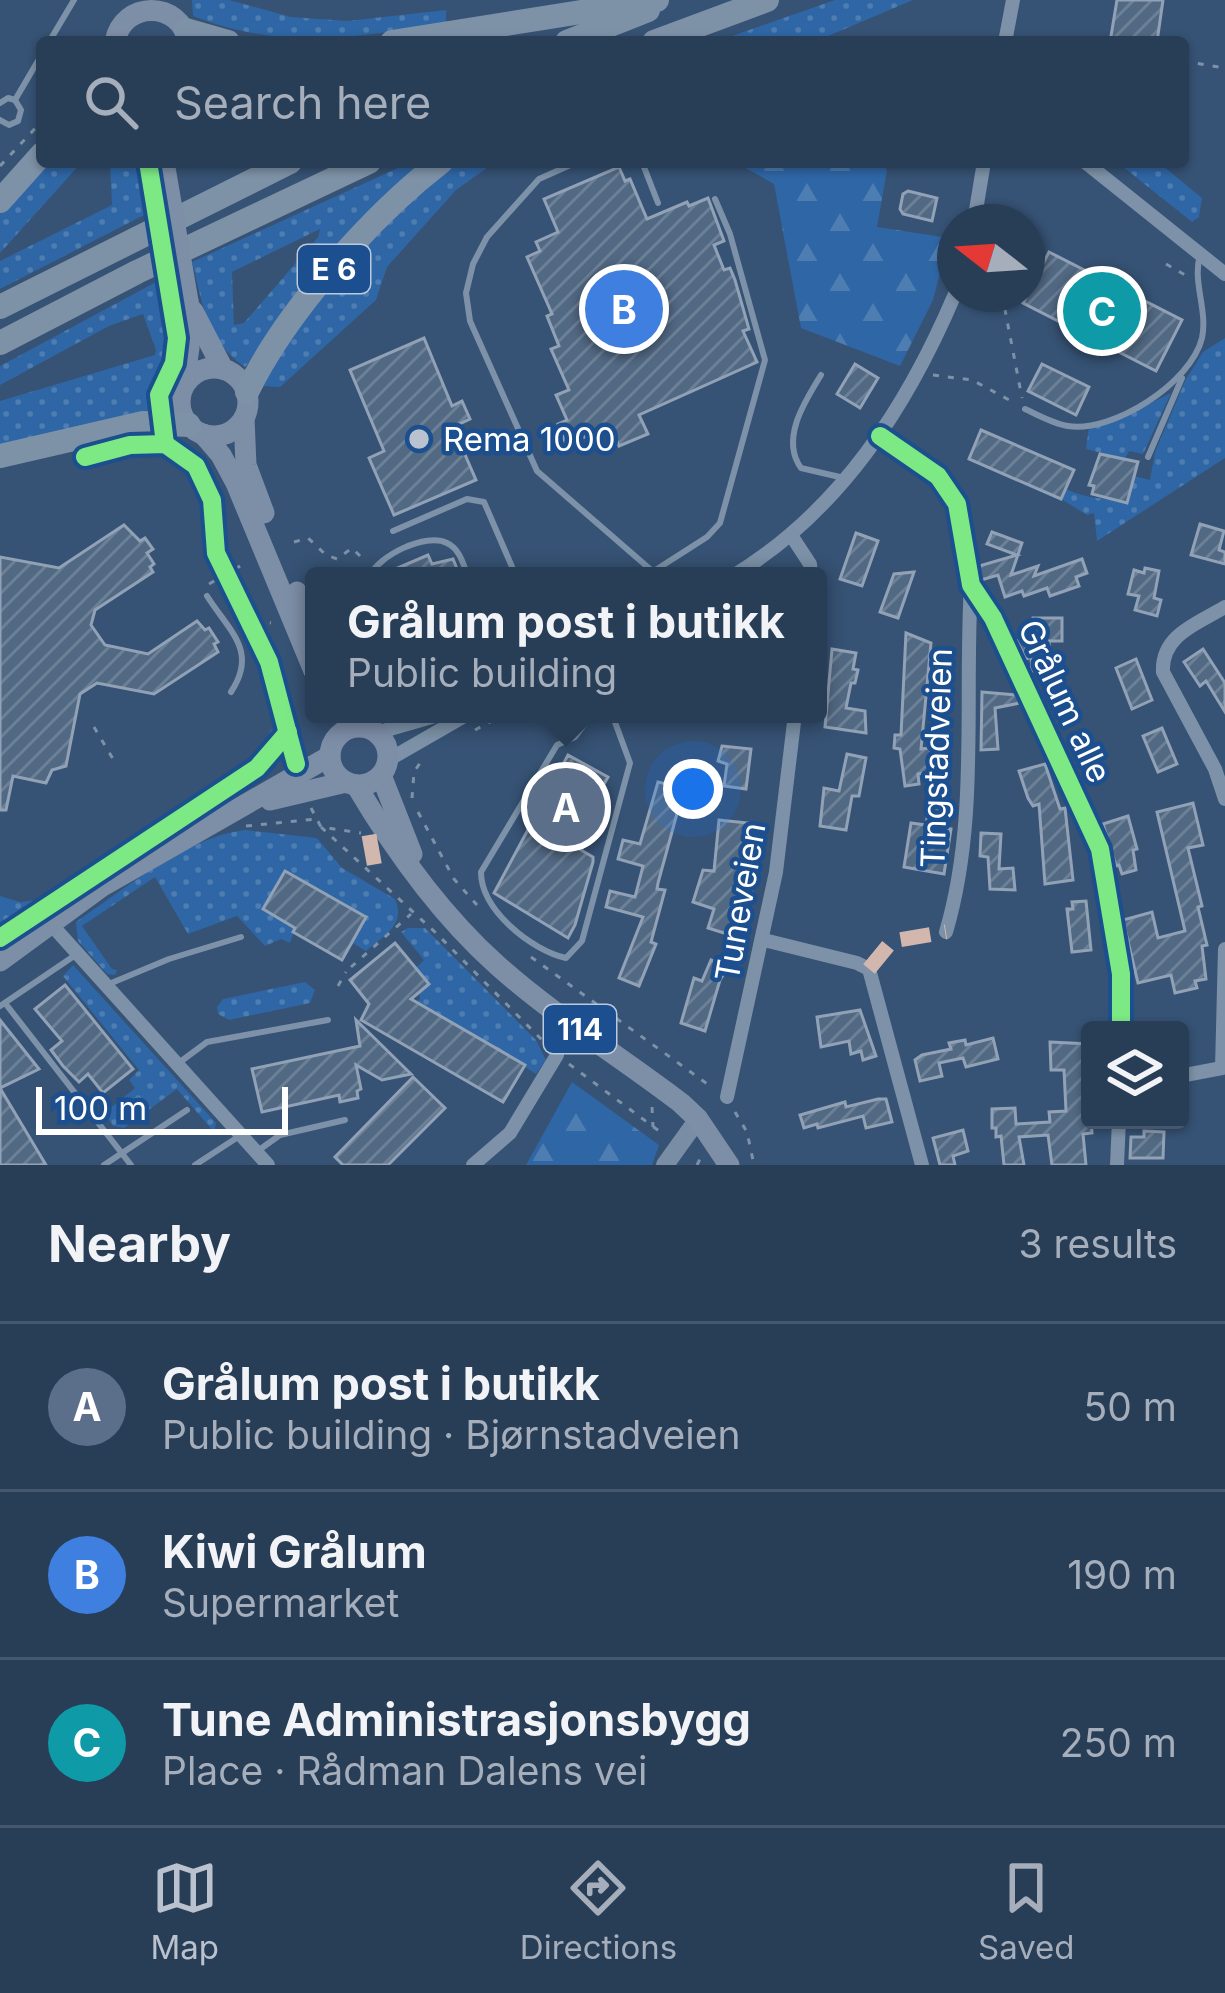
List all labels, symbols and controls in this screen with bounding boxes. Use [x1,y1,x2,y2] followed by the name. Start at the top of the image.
[36,36,1189,168] search box
[78,69,144,135] icon: search
[174,75,431,130] text: Search here
[937,204,1045,312] north arrow
[298,245,370,293] road number: E 6
[585,264,663,354] pin: B
[1063,266,1141,356] pin: C
[443,419,616,459] place label: Rema 1000
[406,426,432,452] marker: Rema 1000
[305,567,827,723] popup
[347,594,785,649] text: Grålum post i butikk
[1010,613,1120,789] street label: Grålum alle
[912,647,960,869] street label: Tingstadveien
[347,649,617,696] text: Public building
[663,759,723,819] your location
[527,762,605,852] pin: A
[706,820,774,984] street label: Tuneveien
[544,1005,616,1053] road number: 114
[1081,1021,1189,1129] map controls
[1081,1021,1189,1129] button: layers
[36,1081,288,1134] scale bar
[54,1088,147,1128] text: 100 m
[48,1213,231,1274] text: Nearby
[1019,1220,1177,1267] text: 3 results
[162,1356,600,1411] text: Grålum post i butikk
[72,1383,102,1430] text: A
[1084,1383,1177,1430] text: 50 m
[162,1411,741,1458] text: Public building · Bjørnstadveien
[162,1524,427,1579] text: Kiwi Grålum
[74,1551,100,1598] text: B
[1067,1551,1177,1598] text: 190 m
[162,1579,399,1626] text: Supermarket
[162,1692,751,1747] text: Tune Administrasjonsbygg
[73,1719,101,1766] text: C
[1060,1719,1177,1766] text: 250 m
[162,1747,647,1794] text: Place · Rådman Dalens vei
[150,1855,219,1967] tab: Map
[520,1855,677,1967] tab: Directions
[978,1855,1075,1967] tab: Saved

